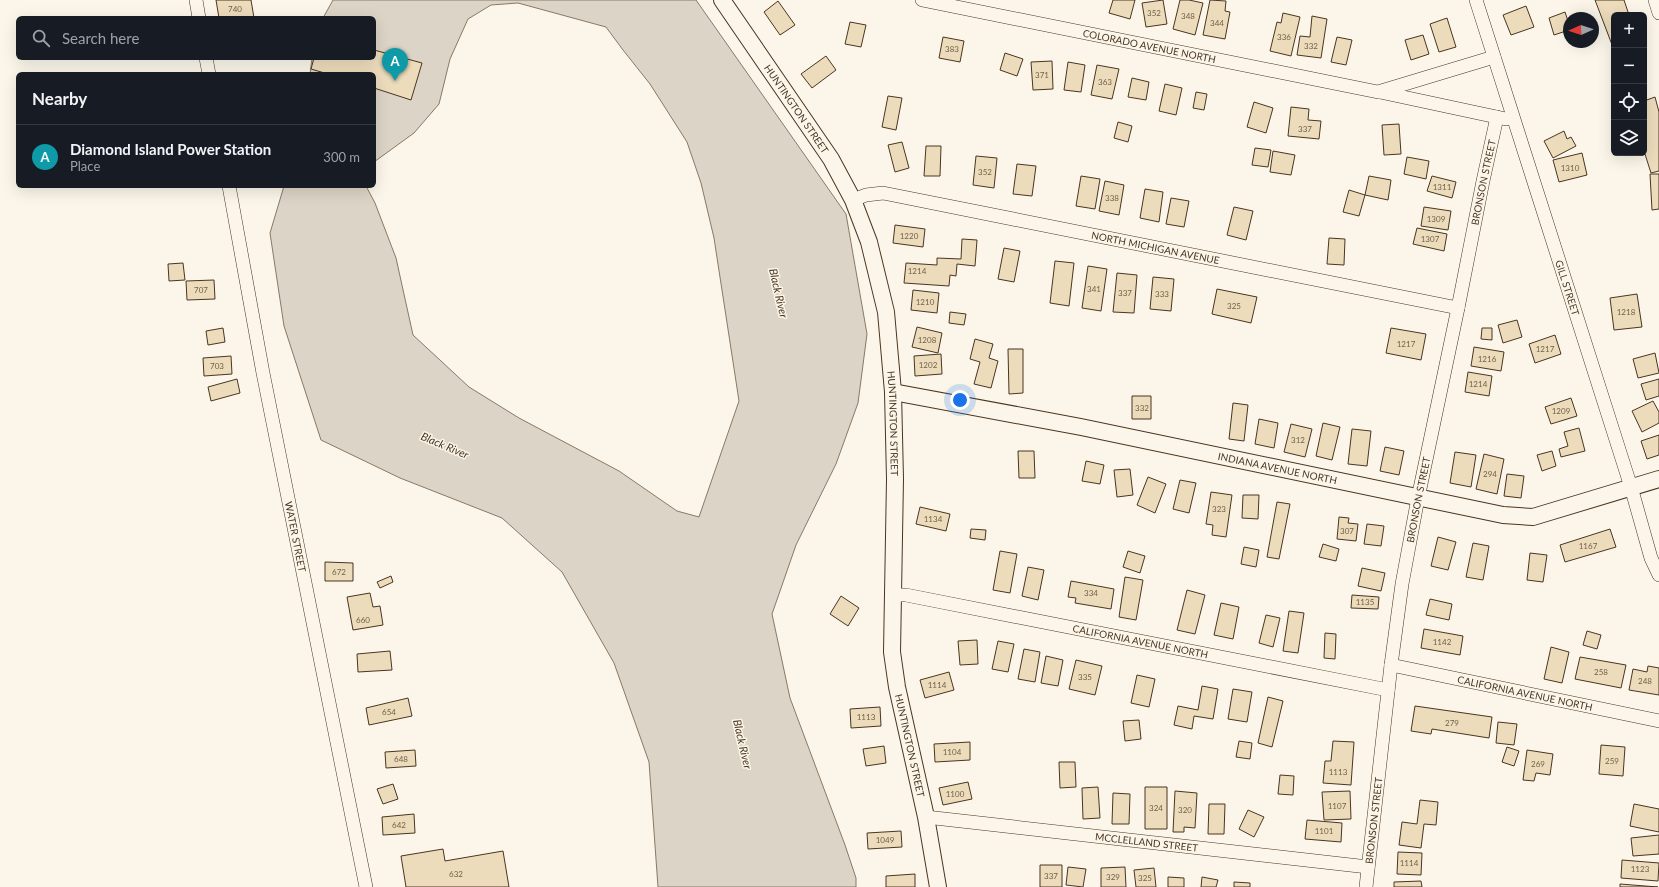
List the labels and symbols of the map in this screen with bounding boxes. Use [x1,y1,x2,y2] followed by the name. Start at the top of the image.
[228,4,242,14] house number: 740
[1147,8,1161,18] house number: 352
[1181,11,1195,21] house number: 348
[1563,12,1599,48] north arrow
[1210,18,1224,28] house number: 344
[1082,27,1217,65] street label: COLORADO AVENUE NORTH
[1277,32,1291,42] house number: 336
[1304,41,1318,51] house number: 332
[945,44,959,54] house number: 383
[382,48,408,81] pin: A
[762,62,831,156] street label: HUNTINGTON STREET
[1035,70,1049,80] house number: 371
[1098,77,1112,87] house number: 363
[1298,124,1312,134] house number: 337
[1468,138,1498,226] street label: BRONSON STREET
[1561,163,1580,173] house number: 1310
[978,167,992,177] house number: 352
[1433,182,1452,192] house number: 1311
[1105,193,1119,203] house number: 338
[1427,214,1446,224] house number: 1309
[1090,229,1221,266] street label: NORTH MICHIGAN AVENUE
[900,231,919,241] house number: 1220
[1421,234,1440,244] house number: 1307
[1553,258,1582,317] street label: GILL STREET
[908,266,927,276] house number: 1214
[767,267,791,319] water label: Black River
[1087,284,1101,294] house number: 341
[194,285,208,295] house number: 707
[1118,288,1132,298] house number: 337
[1155,289,1169,299] house number: 333
[916,297,935,307] house number: 1210
[1227,301,1241,311] house number: 325
[1617,307,1636,317] house number: 1218
[918,335,937,345] house number: 1208
[1397,339,1416,349] house number: 1217
[1536,344,1555,354] house number: 1217
[1478,354,1497,364] house number: 1216
[919,360,938,370] house number: 1202
[210,361,224,371] house number: 703
[885,370,901,476] street label: HUNTINGTON STREET
[1469,379,1488,389] house number: 1214
[950,390,970,410] your location
[1135,403,1149,413] house number: 332
[1552,406,1571,416] house number: 1209
[419,429,471,461] water label: Black River
[1291,435,1305,445] house number: 312
[1217,450,1338,486] street label: INDIANA AVENUE NORTH
[1404,456,1433,543] street label: BRONSON STREET
[1483,469,1497,479] house number: 294
[283,500,309,573] street label: WATER STREET
[1212,504,1226,514] house number: 323
[924,514,943,524] house number: 1134
[1340,526,1354,536] house number: 307
[1579,541,1598,551] house number: 1167
[332,567,346,577] house number: 672
[1084,588,1098,598] house number: 334
[1356,597,1375,607] house number: 1135
[356,615,370,625] house number: 660
[1072,622,1209,660] street label: CALIFORNIA AVENUE NORTH
[1433,637,1452,647] house number: 1142
[1594,667,1608,677] house number: 258
[1078,672,1092,682] house number: 335
[1456,673,1594,713] street label: CALIFORNIA AVENUE NORTH
[1638,676,1652,686] house number: 248
[928,680,947,690] house number: 1114
[893,693,927,798] street label: HUNTINGTON STREET
[382,707,396,717] house number: 654
[857,712,876,722] house number: 1113
[731,718,755,770] water label: Black River
[1445,718,1459,728] house number: 279
[943,747,962,757] house number: 1104
[394,754,408,764] house number: 648
[1605,756,1619,766] house number: 259
[1531,759,1545,769] house number: 269
[1329,767,1348,777] house number: 1113
[1363,776,1384,864] street label: BRONSON STREET
[946,789,965,799] house number: 1100
[1328,801,1347,811] house number: 1107
[1149,803,1163,813] house number: 324
[1178,805,1192,815] house number: 320
[392,820,406,830] house number: 642
[1315,826,1334,836] house number: 1101
[1095,830,1199,854] street label: MCCLELLAND STREET
[876,835,895,845] house number: 1049
[1400,858,1419,868] house number: 1114
[1631,864,1650,874] house number: 1123
[449,869,463,879] house number: 632
[1044,871,1058,881] house number: 337
[1106,872,1120,882] house number: 329
[1138,873,1152,883] house number: 325

